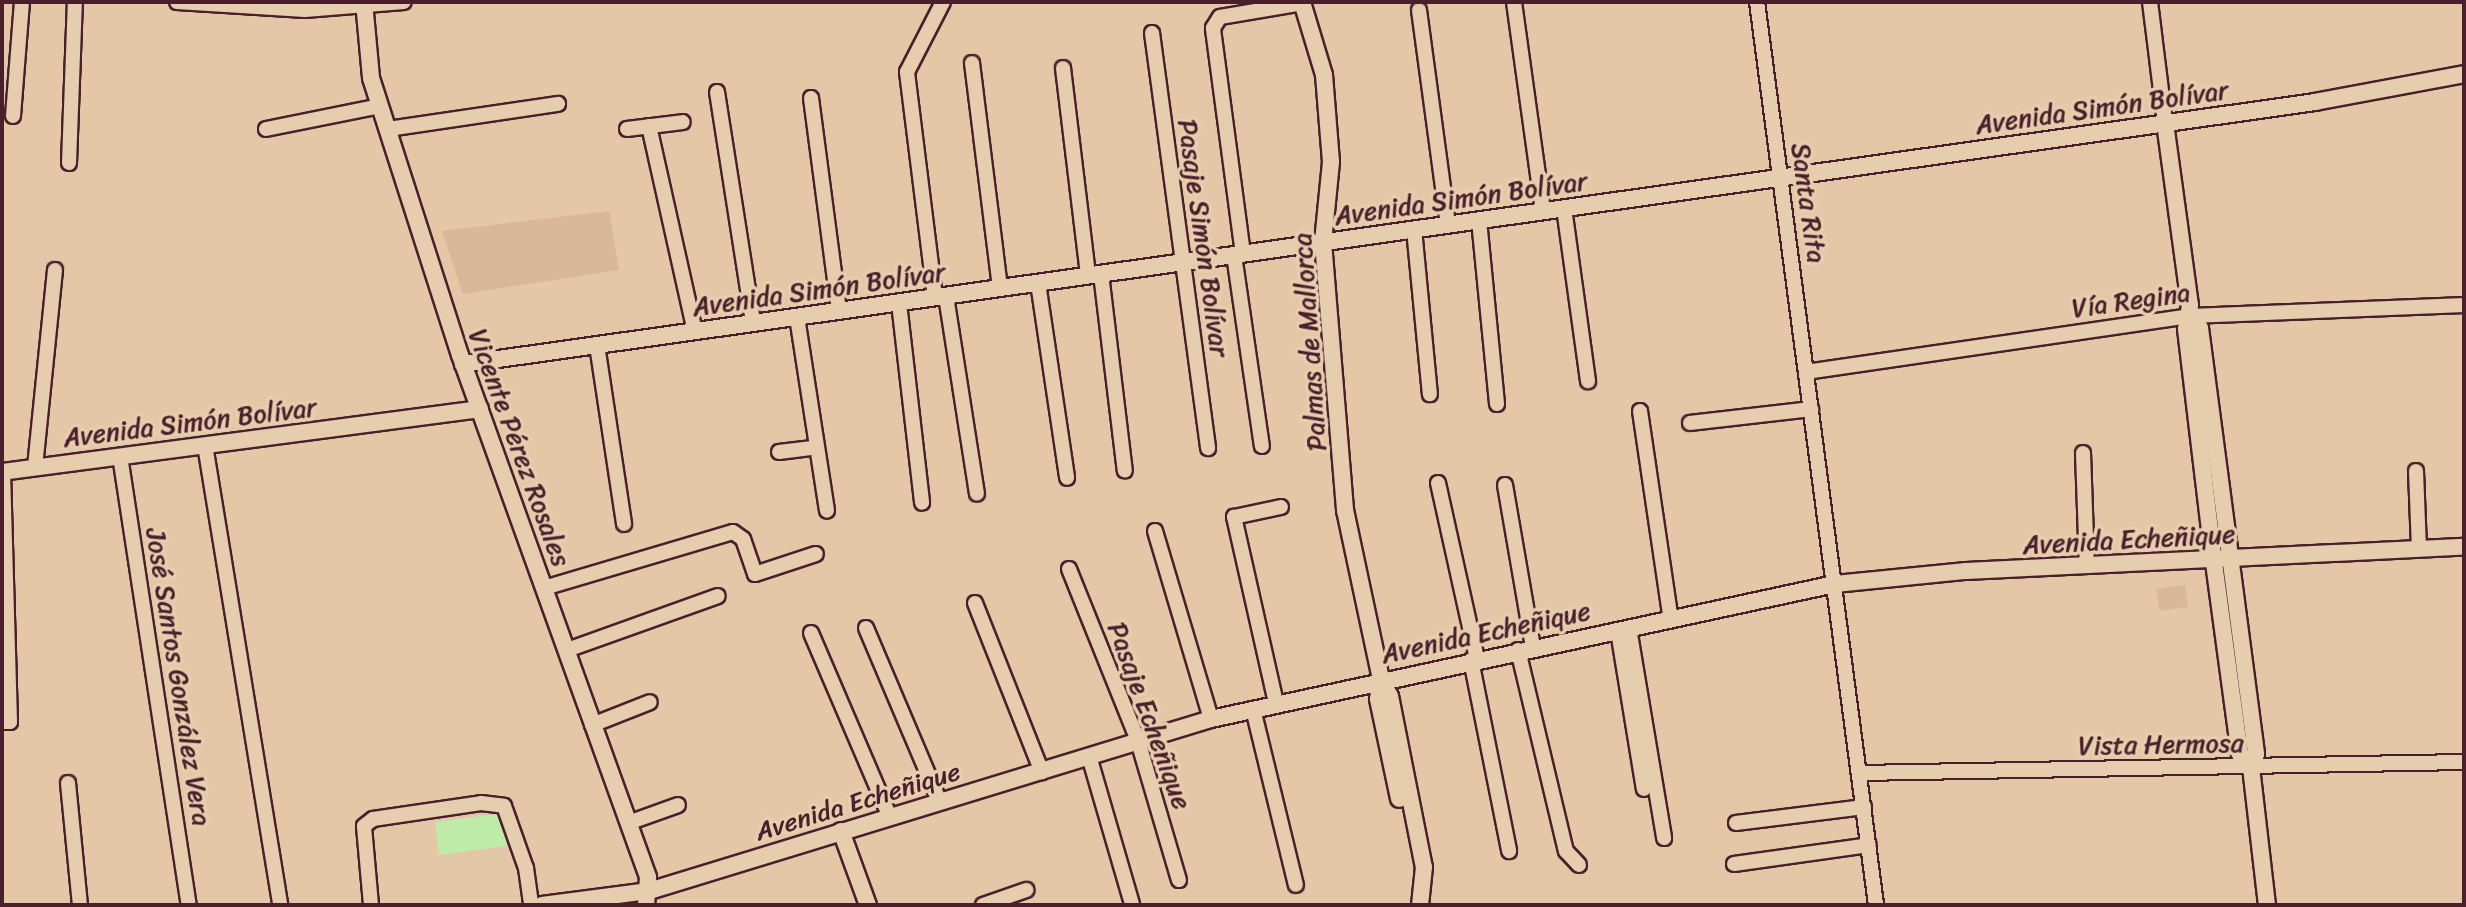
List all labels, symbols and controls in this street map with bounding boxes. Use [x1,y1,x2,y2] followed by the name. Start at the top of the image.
[1974,75,2230,141] street label: Avenida Simón Bolívar
[1171,117,1235,359] street label: Pasaje Simón Bolívar
[1784,140,1832,266] street label: Santa Rita
[1333,166,1589,232] street label: Avenida Simón Bolívar
[1287,231,1333,453] street label: Palmas de Mallorca
[691,257,947,323] street label: Avenida Simón Bolívar
[2070,277,2192,325] street label: Vía Regina
[462,325,576,571] street label: Vicente Pérez Rosales
[62,392,318,454] street label: Avenida Simón Bolívar
[2022,519,2236,561] street label: Avenida Echeñique
[139,525,217,829] street label: José Santos González Vera
[1379,596,1593,670] street label: Avenida Echeñique
[1101,618,1197,814] street label: Pasaje Echeñique
[2078,728,2244,762] street label: Vista Hermosa
[752,756,964,848] street label: Avenida Echeñique

